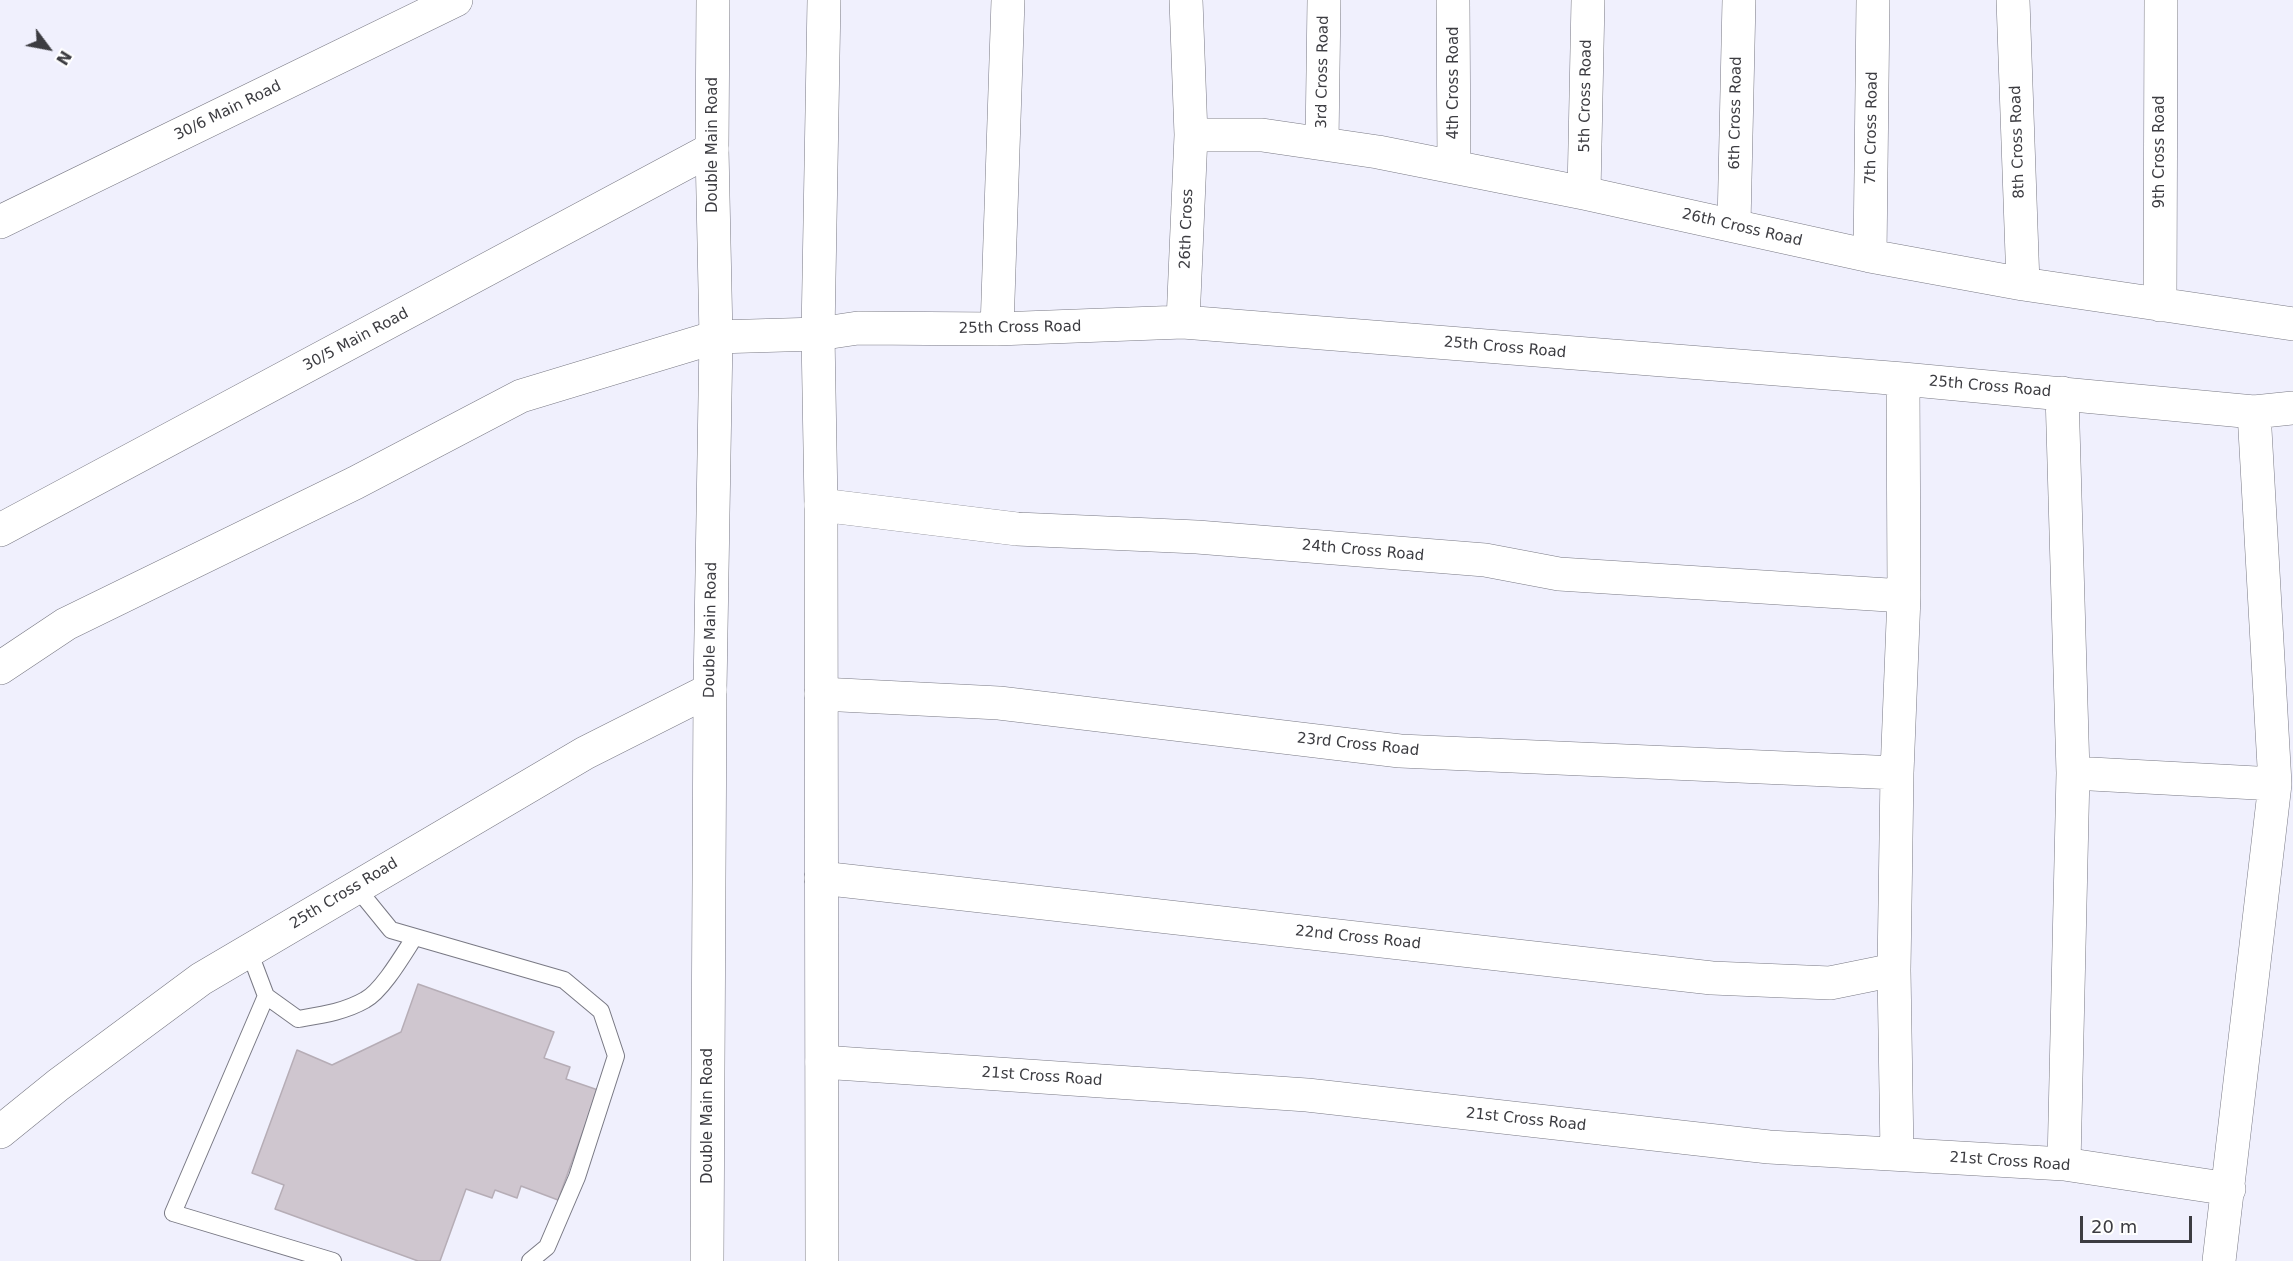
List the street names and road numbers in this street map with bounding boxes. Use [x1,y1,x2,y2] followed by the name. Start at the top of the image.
[1313,15,1333,129] street label: 3rd Cross Road
[1445,26,1463,140] street label: 4th Cross Road
[1576,39,1596,153] street label: 5th Cross Road
[1726,56,1746,170] street label: 6th Cross Road
[1862,71,1882,185] street label: 7th Cross Road
[172,77,284,145] street label: 30/6 Main Road
[704,77,722,213] street label: Double Main Road
[2007,85,2029,199] street label: 8th Cross Road
[2151,95,2169,209] street label: 9th Cross Road
[1177,189,1197,269] street label: 26th Cross
[1680,205,1804,251] street label: 26th Cross Road
[300,305,412,375] street label: 30/5 Main Road
[958,318,1082,338] street label: 25th Cross Road
[1443,334,1567,362] street label: 25th Cross Road
[1928,373,2052,401] street label: 25th Cross Road
[1301,537,1425,565] street label: 24th Cross Road
[701,562,721,698] street label: Double Main Road
[1296,730,1420,760] street label: 23rd Cross Road
[287,855,401,933] street label: 25th Cross Road
[1294,922,1422,954] street label: 22nd Cross Road
[699,1048,717,1184] street label: Double Main Road
[981,1064,1103,1090] street label: 21st Cross Road
[1465,1105,1587,1135] street label: 21st Cross Road
[1949,1149,2071,1175] street label: 21st Cross Road

